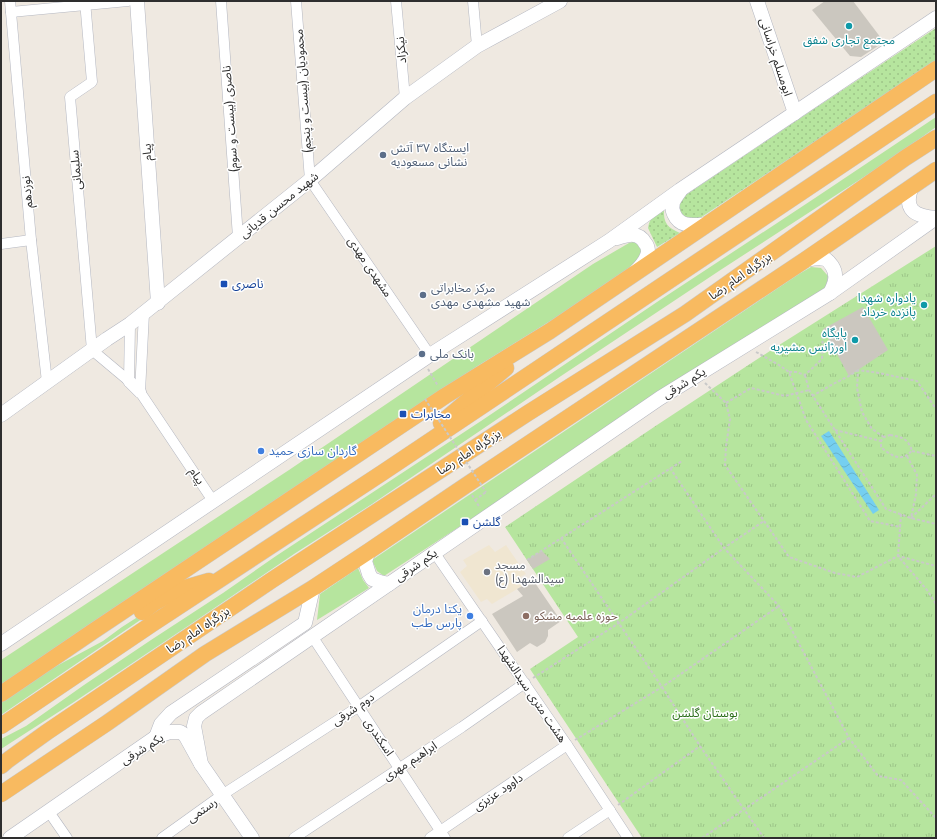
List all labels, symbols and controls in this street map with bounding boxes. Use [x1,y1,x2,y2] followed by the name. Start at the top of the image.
[755,15,797,99] street label: ابومسلم خراسانی
[844,21,854,31] marker: مجتمع تجاری شفق
[290,28,316,154] street label: محمودیان (بیست و پنجم)
[803,31,895,49] place label: مجتمع تجاری شفق
[391,36,411,64] street label: نیکزاد
[217,65,243,173] street label: ناصری (بیست و سوم)
[391,139,469,171] place label: ایستگاه ۳۷ آتش نشانی مسعودیه
[137,143,157,161] street label: پیام
[65,149,87,191] street label: سلیمانی
[378,150,388,160] marker: ایستگاه ۳۷ آتش نشانی مسعودیه
[236,167,322,243] street label: شهید محسن قدیانی
[17,175,37,209] street label: نوزدهم
[343,233,397,301] street label: مشهدی مهدی
[705,248,775,304] street label: بزرگراه امام رضا
[232,275,263,293] place label: ناصری
[219,279,229,289] marker: ناصری
[431,279,531,311] place label: مرکز مخابراتی شهید مشهدی مهدی
[858,289,916,321] place label: یادواره شهدا پانزده خرداد
[418,290,428,300] marker: مرکز مخابراتی شهید مشهدی مهدی
[919,300,929,310] marker: یادواره شهدا پانزده خرداد
[771,324,847,356] place label: پایگاه اورژانس مشیریه
[850,335,860,345] marker: پایگاه اورژانس مشیریه
[430,345,474,363] place label: بانک ملی
[417,349,427,359] marker: بانک ملی
[659,363,709,403] street label: یکم شرقی
[411,405,451,423] place label: مخابرات
[398,409,408,419] marker: مخابرات
[433,425,505,479] street label: بزرگراه امام رضا
[269,442,358,460] place label: گاردان سازی حمید
[256,446,266,456] marker: گاردان سازی حمید
[185,464,209,488] street label: پیام
[473,513,502,531] place label: گلشن
[460,517,470,527] marker: گلشن
[391,544,441,586] street label: یکم شرقی
[495,556,564,588] place label: مسجد سیدالشهدا (ع)
[482,567,492,577] marker: مسجد سیدالشهدا (ع)
[412,600,462,632] place label: یکتا درمان پارس طب
[163,602,233,658] street label: بزرگراه امام رضا
[534,607,618,625] place label: حوزه علمیه مشکو
[465,611,475,621] marker: یکتا درمان پارس طب
[521,611,531,621] marker: حوزه علمیه مشکو
[493,642,571,746] street label: هشت متری سیدالشهدا
[328,688,378,730] street label: دوم شرقی
[672,704,738,722] park label: بوستان گلشن
[360,714,398,760] street label: اسکندری
[117,729,167,769] street label: یکم شرقی
[379,737,441,785] street label: ابراهیم مهری
[470,769,527,815] street label: داوود عزیزی
[183,793,221,827] street label: رستمی

